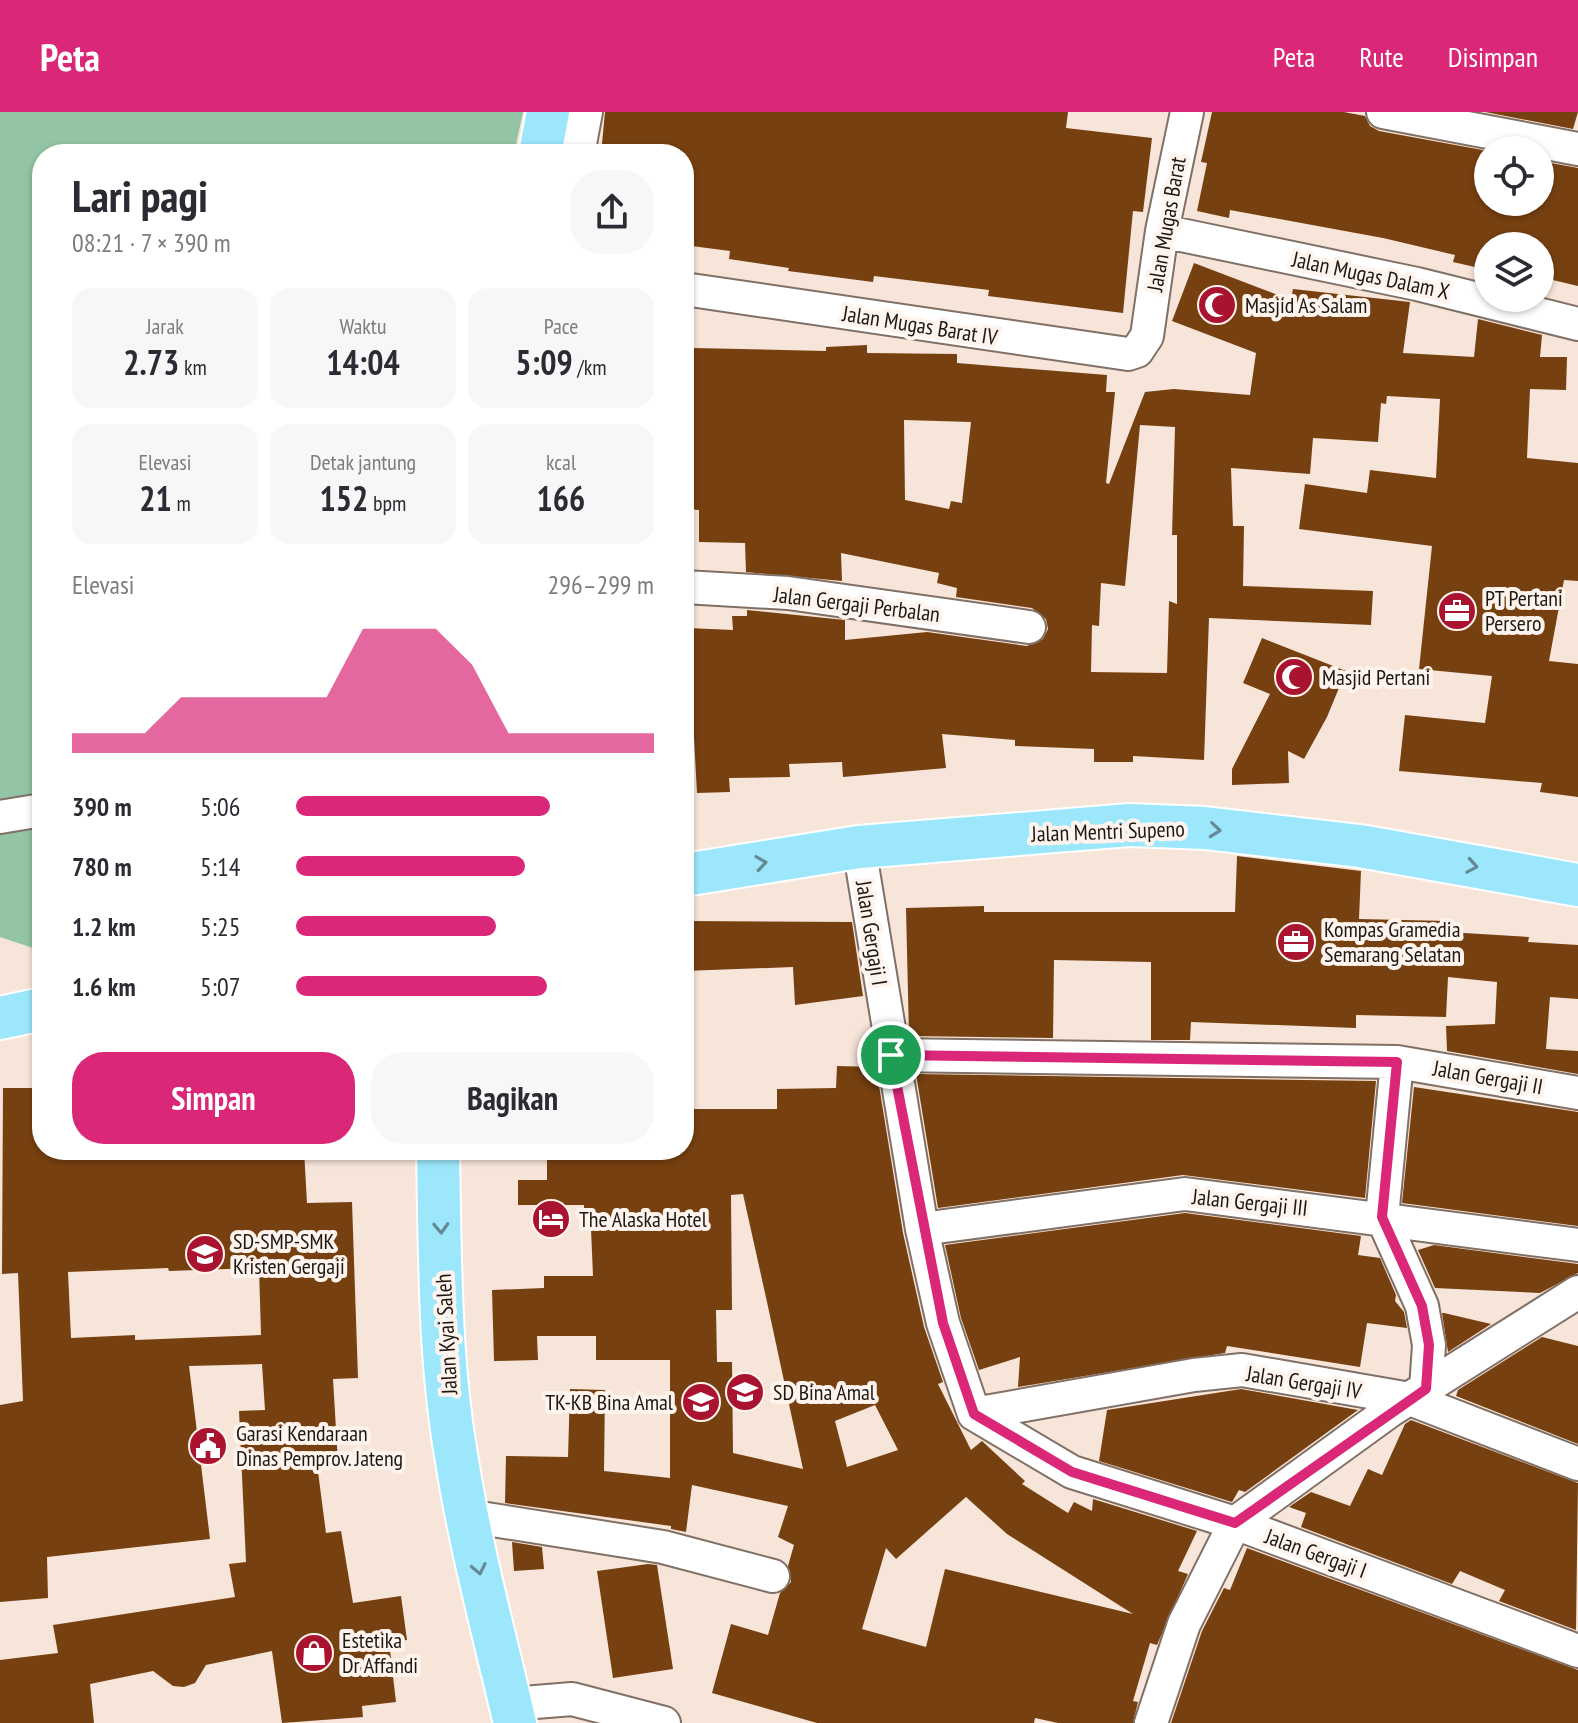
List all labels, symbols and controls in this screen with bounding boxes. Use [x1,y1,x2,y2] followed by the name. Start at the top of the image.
[40,32,100,81] text: Peta
[1273,38,1315,75] text: Peta
[1359,38,1404,75] text: Rute
[1448,38,1538,75] text: Disimpan
[1474,136,1554,312] map controls
[1474,136,1554,216] button: locate
[1140,154,1192,295] street label: Jalan Mugas Barat
[72,167,208,224] text: Lari pagi
[570,170,654,254] button: share
[72,226,231,259] text: 08:21 · 7 × 390 m
[1474,232,1554,312] button: layers
[1289,244,1452,305] street label: Jalan Mugas Dalam X
[1196,284,1238,326] mosque icon: Masjid As Salam
[1245,291,1367,319] place label: Masjid As Salam
[840,299,1000,351] street label: Jalan Mugas Barat IV
[146,312,184,340] text: Jarak
[340,312,386,340] text: Waktu
[544,312,578,340] text: Pace
[123,340,179,384] text: 2.73
[326,340,400,384] text: 14:04
[515,340,573,384] text: 5:09
[179,353,207,381] text: km
[573,353,607,381] text: /km
[139,448,191,476] text: Elevasi
[310,448,416,476] text: Detak jantung
[546,448,576,476] text: kcal
[139,476,172,520] text: 21
[320,476,368,520] text: 152
[537,476,585,520] text: 166
[172,489,191,517] text: m
[368,489,406,517] text: bpm
[72,568,134,601] text: Elevasi
[548,568,654,601] text: 296–299 m
[771,580,942,628] street label: Jalan Gergaji Perbalan
[1485,584,1563,637] place label: PT Pertani Persero
[1436,590,1478,632] office icon: PT Pertani Persero
[1273,656,1315,698] mosque icon: Masjid Pertani
[1322,663,1430,691] place label: Masjid Pertani
[72,790,132,823] text: 390 m
[200,790,240,823] text: 5:06
[1030,814,1185,848] street label: Jalan Mentri Supeno
[1209,821,1222,838] one-way arrow
[72,850,132,883] text: 780 m
[200,850,240,883] text: 5:14
[754,855,768,872] one-way arrow
[1465,857,1478,874] one-way arrow
[850,878,894,987] street label: Jalan Gergaji I
[72,910,136,943] text: 1.2 km
[200,910,240,943] text: 5:25
[1324,915,1461,968] place label: Kompas Gramedia Semarang Selatan
[1275,921,1317,963] office icon: Kompas Gramedia Semarang Selatan
[72,970,136,1003] text: 1.6 km
[200,970,240,1003] text: 5:07
[857,1021,925,1089] pin
[869,1033,913,1077] icon: arrive
[72,1052,355,1144] button: Simpan
[371,1052,654,1144] button: Bagikan
[1430,1053,1545,1100] street label: Jalan Gergaji II
[1190,1182,1309,1222] street label: Jalan Gergaji III
[530,1198,572,1240] hotel icon: The Alaska Hotel
[579,1205,708,1233] place label: The Alaska Hotel
[432,1222,449,1235] one-way arrow
[233,1227,345,1280] place label: SD-SMP-SMK Kristen Gergaji
[184,1233,226,1275] school or university icon: SD-SMP-SMK Kristen Gergaji
[429,1273,463,1396] street label: Jalan Kyai Saleh
[1243,1359,1364,1405] street label: Jalan Gergaji IV
[724,1371,766,1413] school or university icon: SD Bina Amal
[773,1378,876,1406] place label: SD Bina Amal
[680,1381,722,1423] school or university icon: TK-KB Bina Amal
[545,1388,674,1416] place label: TK-KB Bina Amal
[236,1419,403,1472] place label: Garasi Kendaraan Dinas Pemprov. Jateng
[187,1425,229,1467] public building icon: Garasi Kendaraan Dinas Pemprov. Jateng
[1261,1521,1371,1584] street label: Jalan Gergaji I
[470,1562,487,1575] one-way arrow
[342,1626,418,1679] place label: Estetika Dr Affandi
[293,1632,335,1674] shop icon: Estetika Dr Affandi

